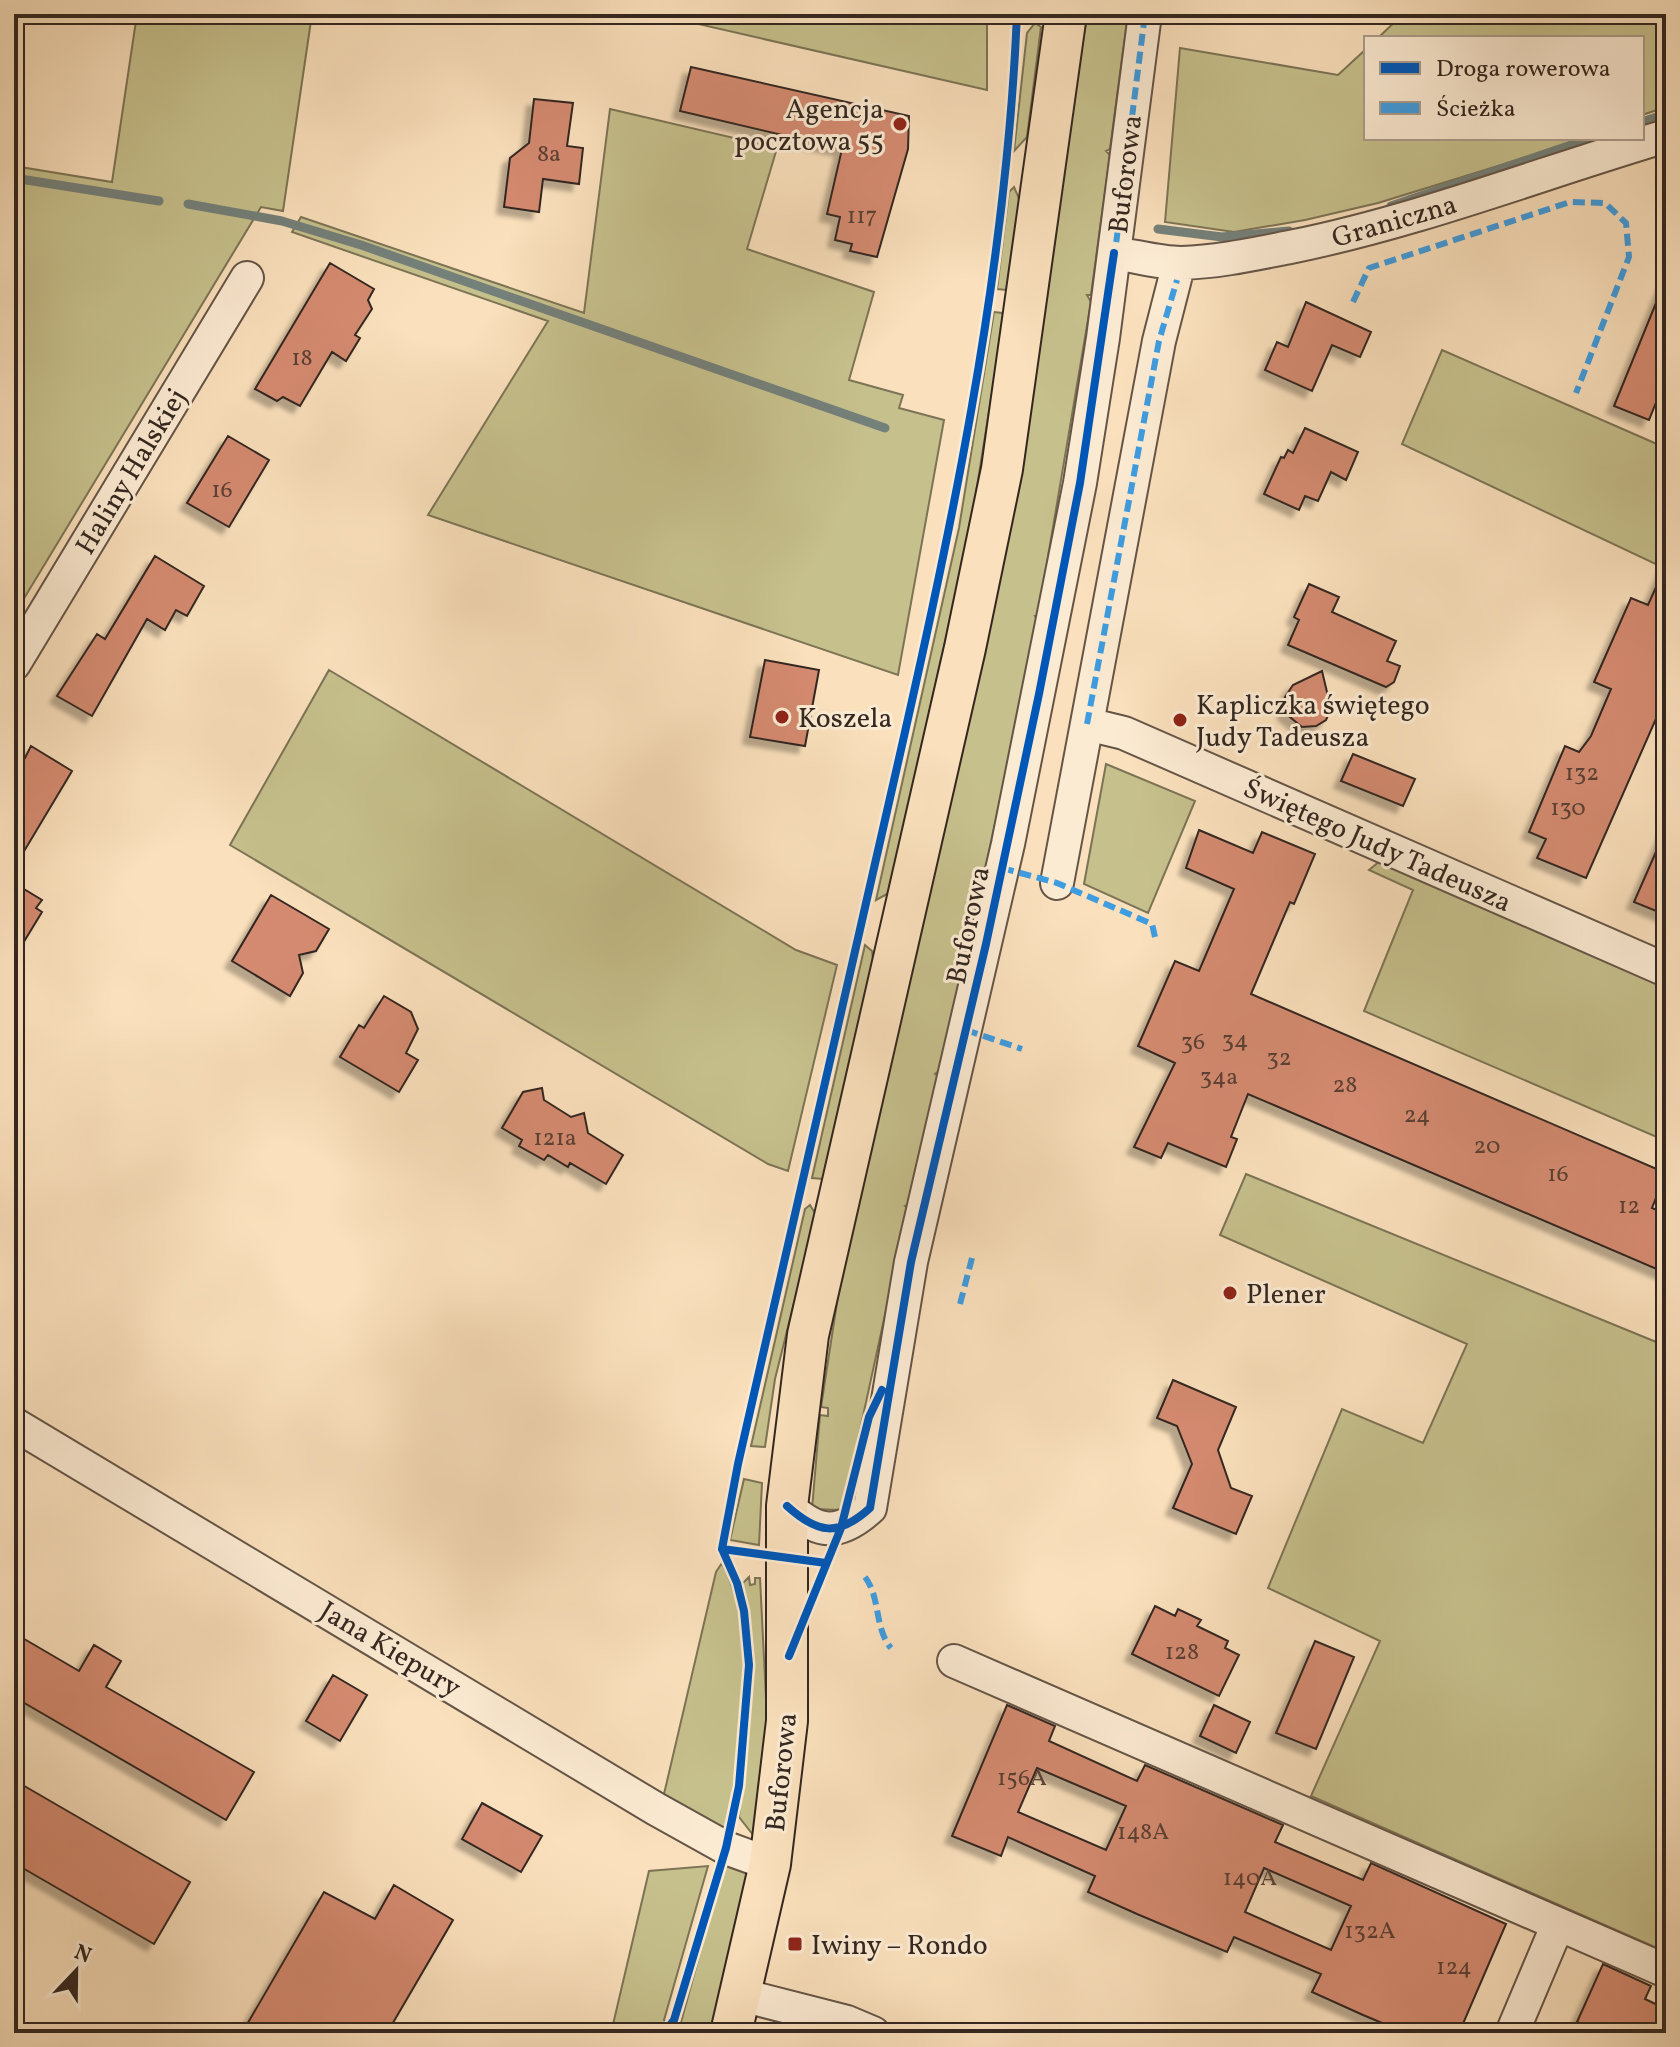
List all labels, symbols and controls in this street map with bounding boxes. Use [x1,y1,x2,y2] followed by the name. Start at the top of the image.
[1364,36,1644,140] legend
[1436,53,1611,87] text: Droga rowerowa
[734,91,884,162] place label: Agencja pocztowa 55
[1436,93,1516,127] text: Ścieżka
[1100,113,1153,236] street label: Buforowa
[891,115,909,133] marker: Agencja pocztowa 55
[537,138,561,172] house number: 8a
[1328,186,1462,259] street label: Graniczna
[847,200,877,234] house number: 117
[291,342,313,376] house number: 18
[67,382,197,563] street label: Haliny Halskiej
[211,474,233,508] house number: 16
[1196,687,1430,758] place label: Kapliczka świętego Judy Tadeusza
[798,700,892,739] place label: Koszela
[773,708,791,726] marker: Koszela
[1171,711,1189,729] marker: Kapliczka świętego Judy Tadeusza
[1565,757,1599,791] house number: 132
[1237,770,1517,923] street label: Świętego Judy Tadeusza
[1550,792,1586,826] house number: 130
[938,863,1001,988] street label: Buforowa
[1222,1024,1248,1058] house number: 34
[1181,1026,1205,1060] house number: 36
[1266,1042,1292,1076] house number: 32
[1200,1061,1238,1095] house number: 34a
[1332,1069,1358,1103] house number: 28
[1404,1099,1430,1133] house number: 24
[533,1122,577,1156] house number: 121a
[1473,1130,1501,1164] house number: 20
[1547,1158,1569,1192] house number: 16
[1618,1190,1640,1224] house number: 12
[1246,1276,1326,1315] place label: Plener
[1221,1284,1239,1302] marker: Plener
[312,1593,468,1708] street label: Jana Kiepury
[1165,1636,1199,1670] house number: 128
[757,1711,808,1834] street label: Buforowa
[997,1762,1047,1796] house number: 156A
[1117,1816,1169,1850] house number: 148A
[1223,1862,1277,1896] house number: 140A
[1344,1915,1396,1949] house number: 132A
[811,1927,988,1966] place label: Iwiny – Rondo
[36,1931,116,2011] north arrow
[786,1935,804,1953] marker: Iwiny – Rondo
[69,1937,96,1972] text: N
[1436,1951,1472,1985] house number: 124

